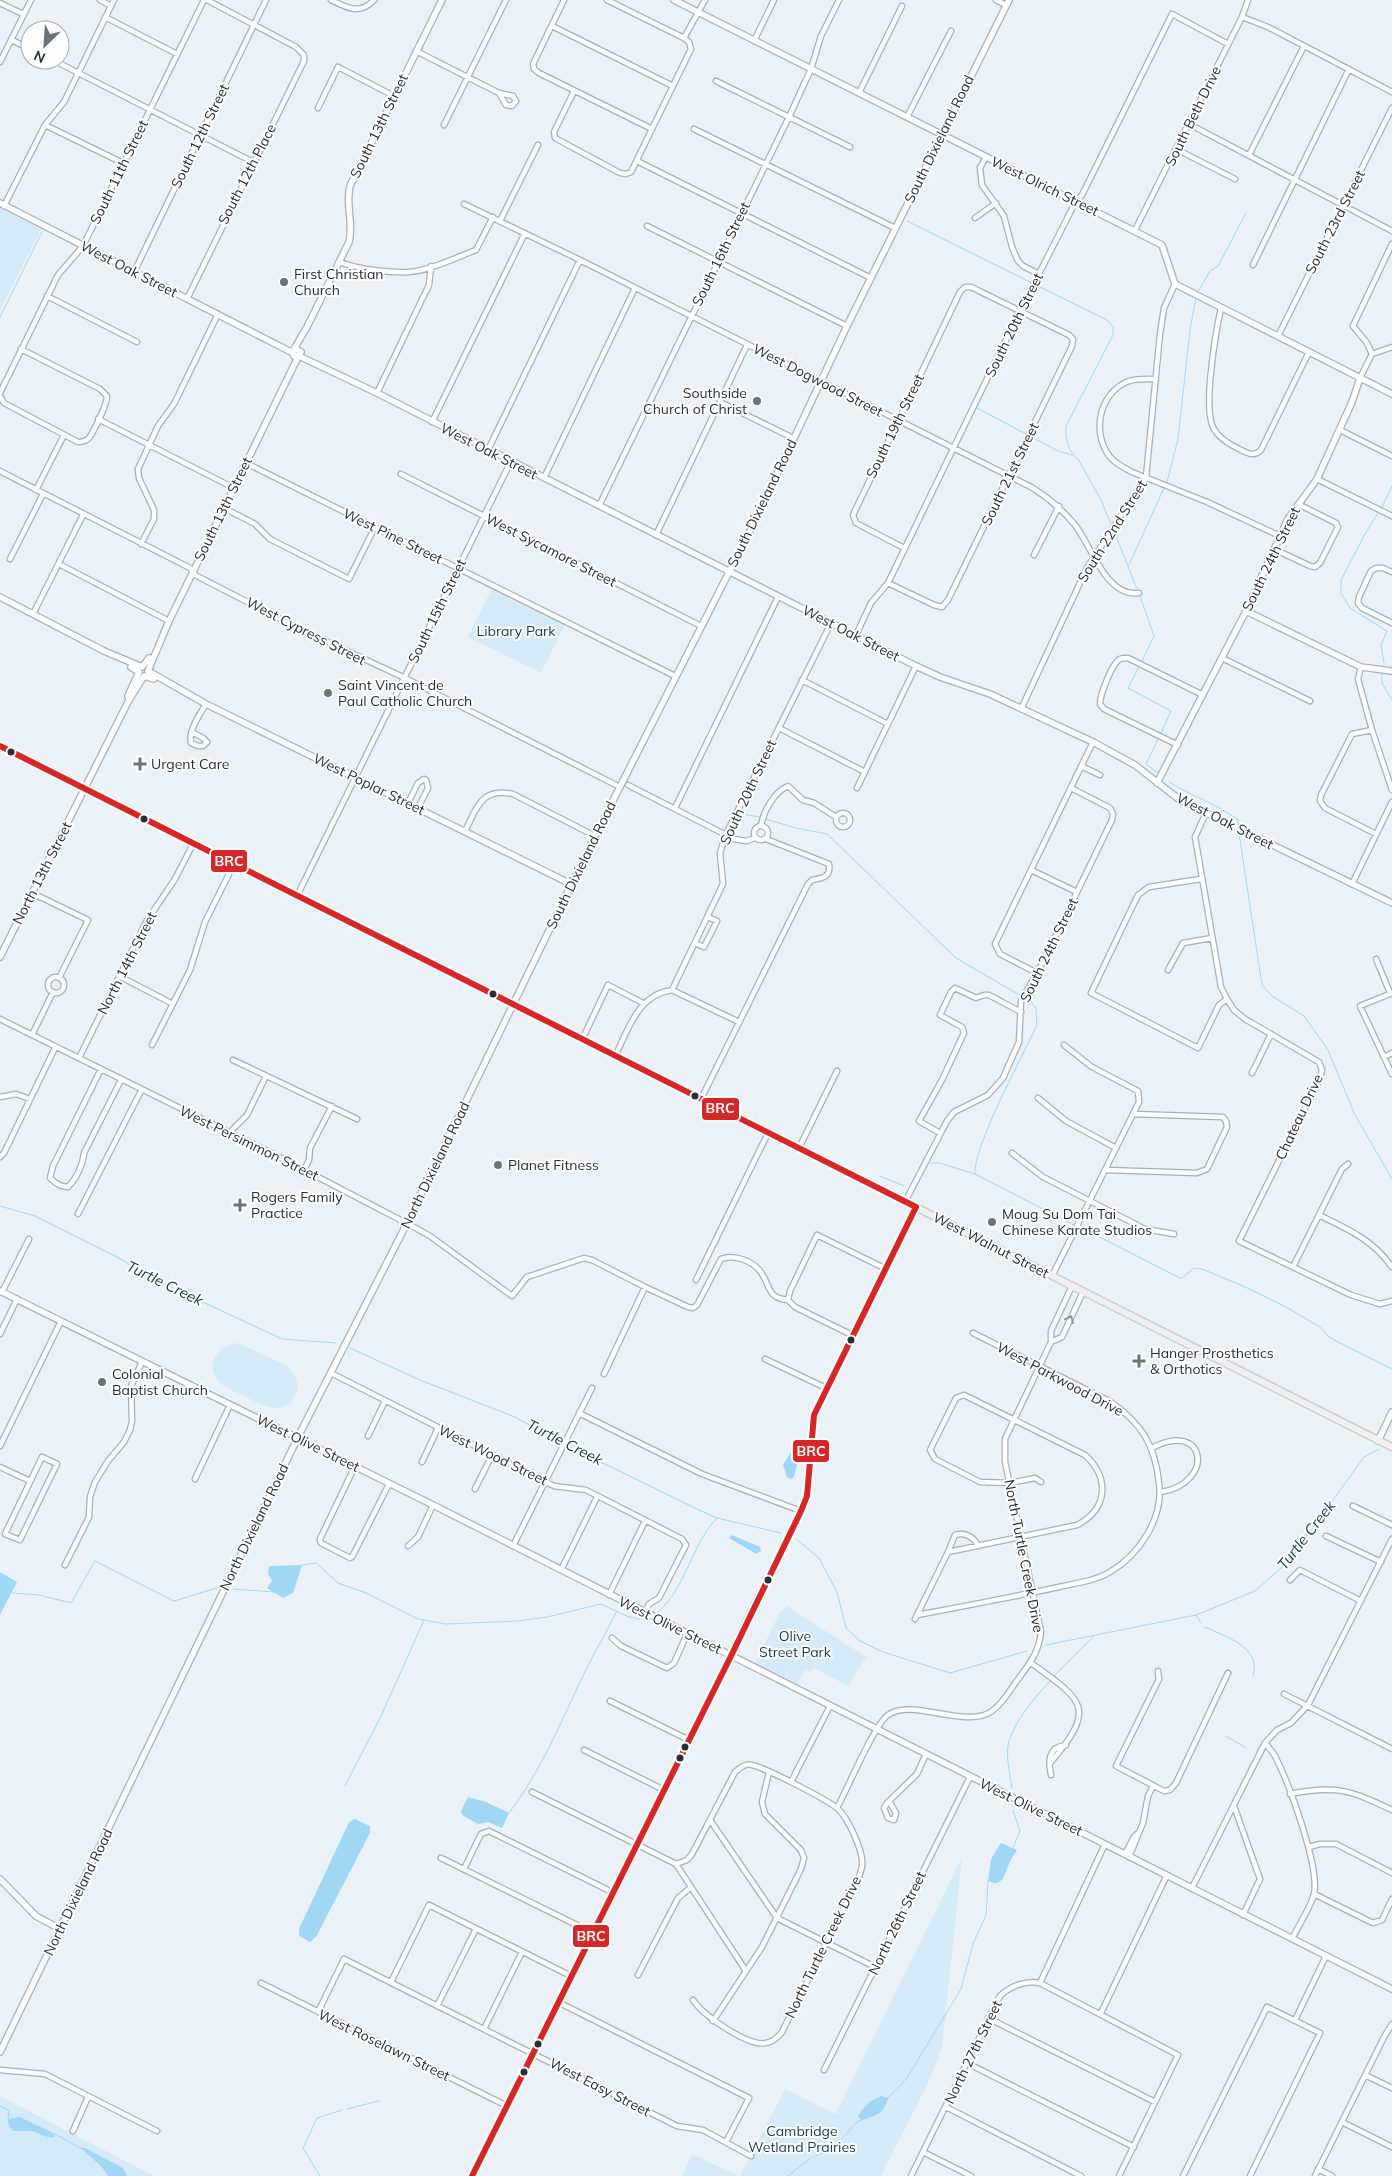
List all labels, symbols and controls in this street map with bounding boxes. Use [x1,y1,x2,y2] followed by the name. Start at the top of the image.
[20,20,70,70] north arrow
[31,46,48,67] text: N
[1161,63,1225,169] street label: South Beth Drive
[346,71,412,181] street label: South 13th Street
[900,72,978,206] street label: South Dixieland Road
[167,81,233,191] street label: South 12th Street
[86,117,152,227] street label: South 11th Street
[214,121,280,227] street label: South 12th Place
[988,152,1102,220] street label: West Olrich Street
[1301,167,1369,277] street label: South 23rd Street
[688,199,754,309] street label: South 16th Street
[77,237,181,301] street label: West Oak Street
[294,265,384,299] place label: First Christian Church
[981,270,1047,380] street label: South 20th Street
[278,276,290,288] marker: First Christian Church
[750,339,886,421] street label: West Dogwood Street
[862,371,928,481] street label: South 19th Street
[643,384,747,418] place label: Southside Church of Christ
[751,395,763,407] marker: Southside Church of Christ
[437,419,541,483] street label: West Oak Street
[977,419,1043,529] street label: South 21st Street
[723,436,801,570] street label: South Dixieland Road
[190,454,256,564] street label: South 13th Street
[1073,476,1151,586] street label: South 22nd Street
[340,504,446,568] street label: West Pine Street
[1238,504,1304,614] street label: South 24th Street
[483,509,619,591] street label: West Sycamore Street
[404,556,470,666] street label: South 15th Street
[243,593,369,669] street label: West Cypress Street
[799,601,903,665] street label: West Oak Street
[477,622,556,640] park label: Library Park
[338,676,472,710] place label: Saint Vincent de Paul Catholic Church
[322,687,334,699] marker: Saint Vincent de Paul Catholic Church
[716,737,780,847] street label: South 20th Street
[6,747,16,757] unlabelled marker
[310,749,428,819] street label: West Poplar Street
[151,755,229,773] place label: Urgent Care
[133,757,147,771] marker: Urgent Care
[1173,789,1277,853] street label: West Oak Street
[542,798,620,932] street label: South Dixieland Road
[139,814,149,824] unlabelled marker
[8,819,76,927] street label: North 13th Street
[210,849,248,873] line badge: BRC
[214,852,244,870] text: BRC
[1016,895,1082,1005] street label: South 24th Street
[93,909,161,1017] street label: North 14th Street
[488,989,498,999] unlabelled marker
[1271,1071,1327,1163] street label: Chateau Drive
[690,1091,700,1101] unlabelled marker
[701,1097,740,1121] line badge: BRC
[396,1098,474,1232] street label: North Dixieland Road
[705,1099,735,1117] text: BRC
[176,1101,322,1185] street label: West Persimmon Street
[508,1156,599,1174] place label: Planet Fitness
[492,1159,504,1171] marker: Planet Fitness
[251,1188,343,1222] place label: Rogers Family Practice
[233,1198,247,1212] marker: Rogers Family Practice
[1002,1205,1152,1239] place label: Moug Su Dom Tai Chinese Karate Studios
[930,1208,1052,1282] street label: West Walnut Street
[986,1216,998,1228] marker: Moug Su Dom Tai Chinese Karate Studios
[124,1256,208,1310] water label: Turtle Creek
[1064,1316,1074,1325] one-way arrow
[846,1335,856,1345] unlabelled marker
[994,1338,1126,1420] street label: West Parkwood Drive
[1150,1344,1274,1378] place label: Hanger Prosthetics & Orthotics
[1132,1354,1146,1368] marker: Hanger Prosthetics & Orthotics
[112,1365,208,1399] place label: Colonial Baptist Church
[96,1376,108,1388] marker: Colonial Baptist Church
[253,1410,363,1476] street label: West Olive Street
[524,1415,607,1470] water label: Turtle Creek
[435,1421,551,1489] street label: West Wood Street
[792,1439,830,1463] line badge: BRC
[796,1442,826,1460] text: BRC
[215,1460,293,1594] street label: North Dixieland Road
[1000,1478,1048,1634] street label: North Turtle Creek Drive
[1273,1495,1340,1574] water label: Turtle Creek
[763,1575,773,1585] unlabelled marker
[615,1592,725,1658] street label: West Olive Street
[759,1627,832,1661] park label: Olive Street Park
[680,1742,690,1752] unlabelled marker
[675,1753,685,1763] unlabelled marker
[976,1774,1086,1840] street label: West Olive Street
[39,1825,117,1959] street label: North Dixieland Road
[864,1868,930,1978] street label: North 26th Street
[781,1873,865,2021] street label: North Turtle Creek Drive
[572,1924,610,1948] line badge: BRC
[576,1927,606,1945] text: BRC
[940,1997,1006,2107] street label: North 27th Street
[315,2005,453,2085] street label: West Roselawn Street
[533,2039,543,2049] unlabelled marker
[546,2054,654,2120] street label: West Easy Street
[519,2067,529,2077] unlabelled marker
[748,2122,856,2156] park label: Cambridge Wetland Prairies

